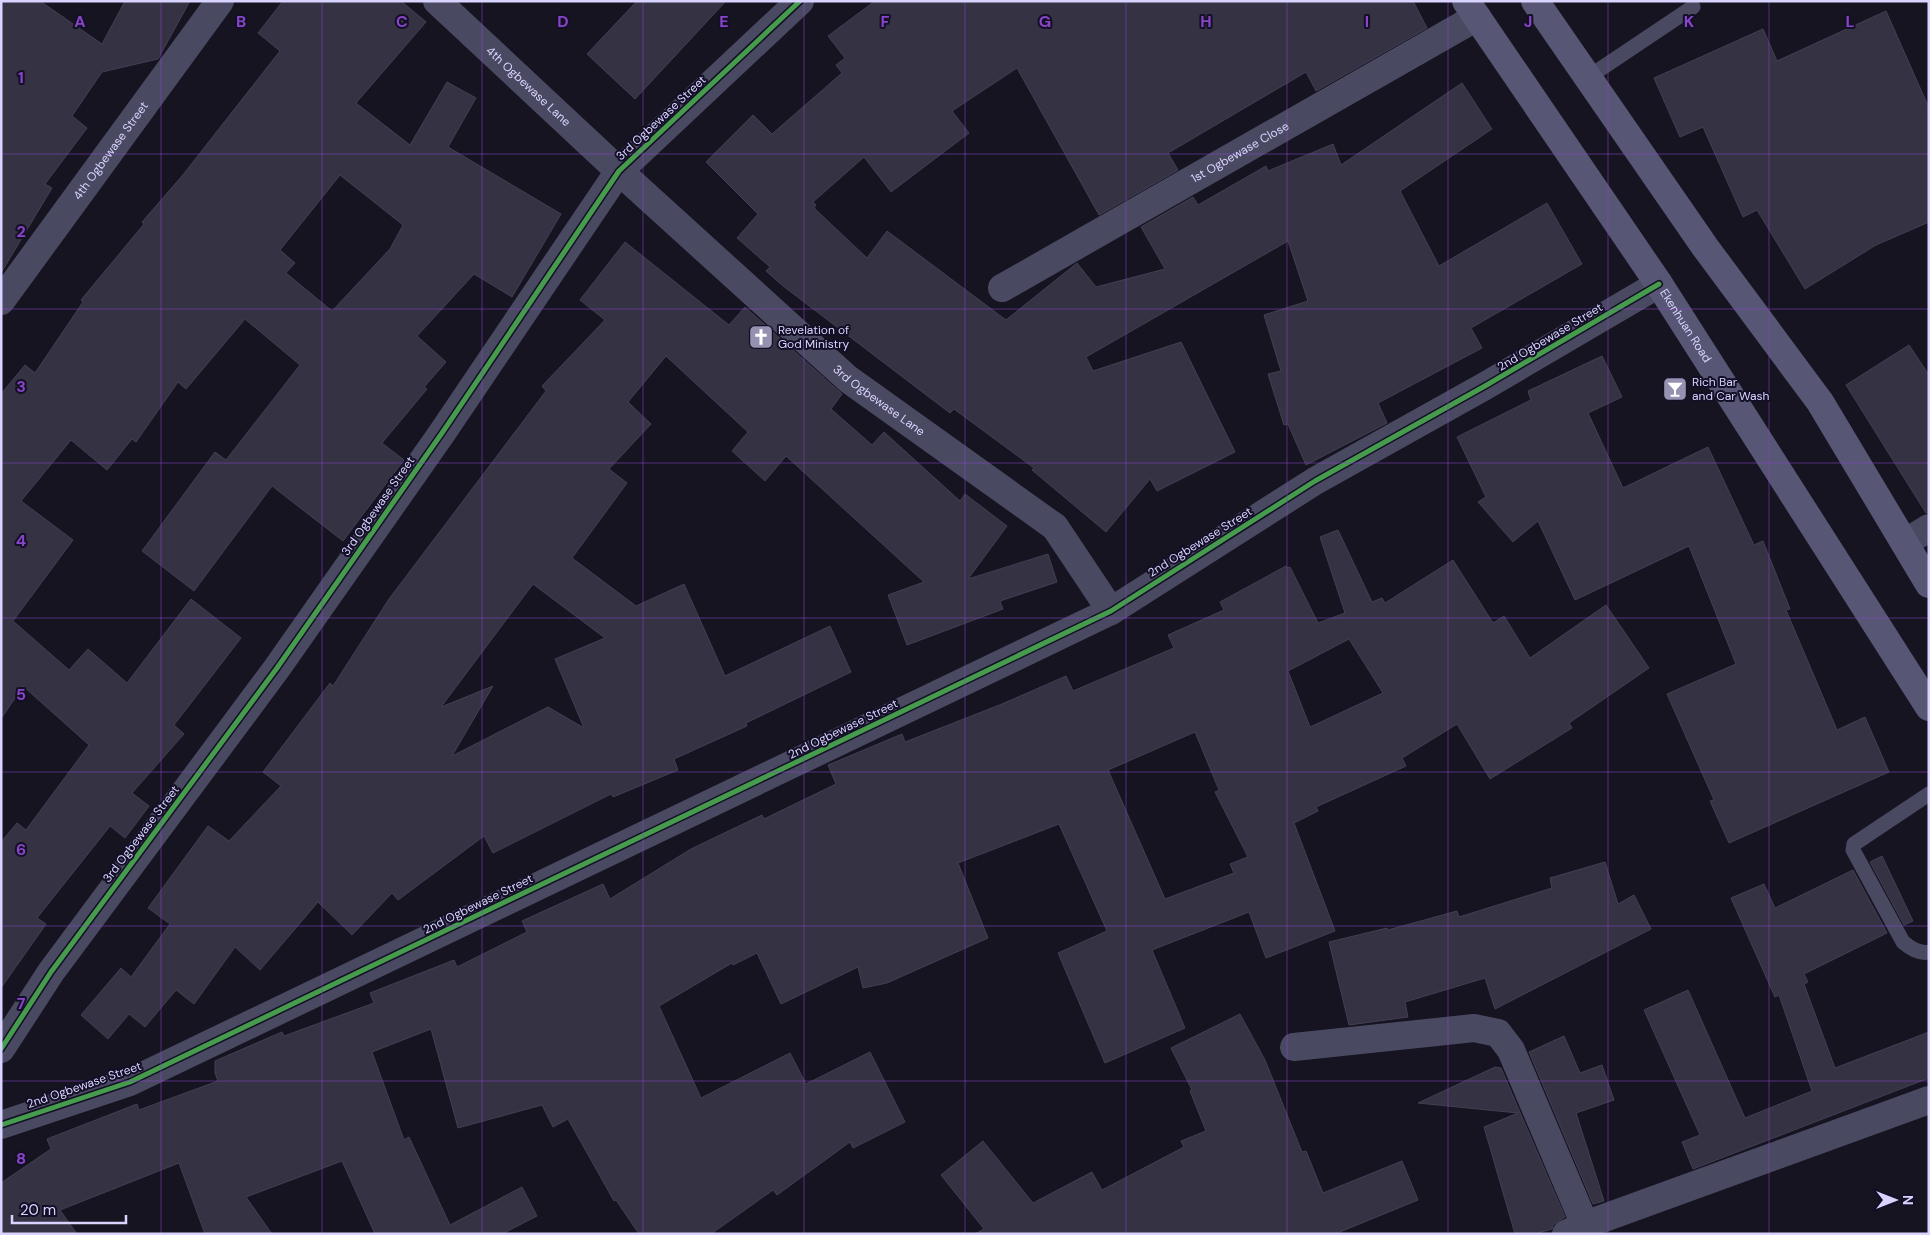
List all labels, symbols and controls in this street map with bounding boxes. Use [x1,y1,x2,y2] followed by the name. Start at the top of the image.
[74,11,86,32] text: A
[236,11,246,32] text: B
[396,11,408,32] text: C
[557,11,569,32] text: D
[719,11,729,32] text: E
[881,11,890,32] text: F
[1039,11,1051,32] text: G
[1200,11,1212,32] text: H
[1365,11,1369,32] text: I
[1524,11,1532,32] text: J
[1684,11,1695,32] text: K
[1846,11,1855,32] text: L
[483,43,574,130] street label: 4th Ogbewase Lane
[18,67,24,88] text: 1
[613,72,710,164] street label: 3rd Ogbewase Street
[69,98,152,203] street label: 4th Ogbewase Street
[1188,118,1292,187] street label: 1st Ogbewase Close
[16,221,26,242] text: 2
[1656,286,1715,366] street label: Ekenhuan Road
[1494,299,1606,375] street label: 2nd Ogbewase Street
[778,322,850,352] place label: Revelation of God Ministry
[748,324,774,350] church icon: Revelation of God Ministry
[830,361,928,440] street label: 3rd Ogbewase Lane
[1692,374,1769,404] place label: Rich Bar and Car Wash
[16,376,26,397] text: 3
[1662,376,1688,402] bar icon: Rich Bar and Car Wash
[338,453,418,559] street label: 3rd Ogbewase Street
[1145,503,1255,581] street label: 2nd Ogbewase Street
[16,530,26,551] text: 4
[16,684,26,705] text: 5
[786,695,901,763] street label: 2nd Ogbewase Street
[99,782,183,886] street label: 3rd Ogbewase Street
[16,839,26,860] text: 6
[421,870,536,938] street label: 2nd Ogbewase Street
[17,993,26,1014] text: 7
[25,1058,144,1112] street label: 2nd Ogbewase Street
[16,1148,26,1169] text: 8
[1870,1175,1920,1225] north arrow
[12,1192,126,1224] scale bar
[1899,1195,1917,1205] text: N
[20,1200,56,1220] text: 20 m

